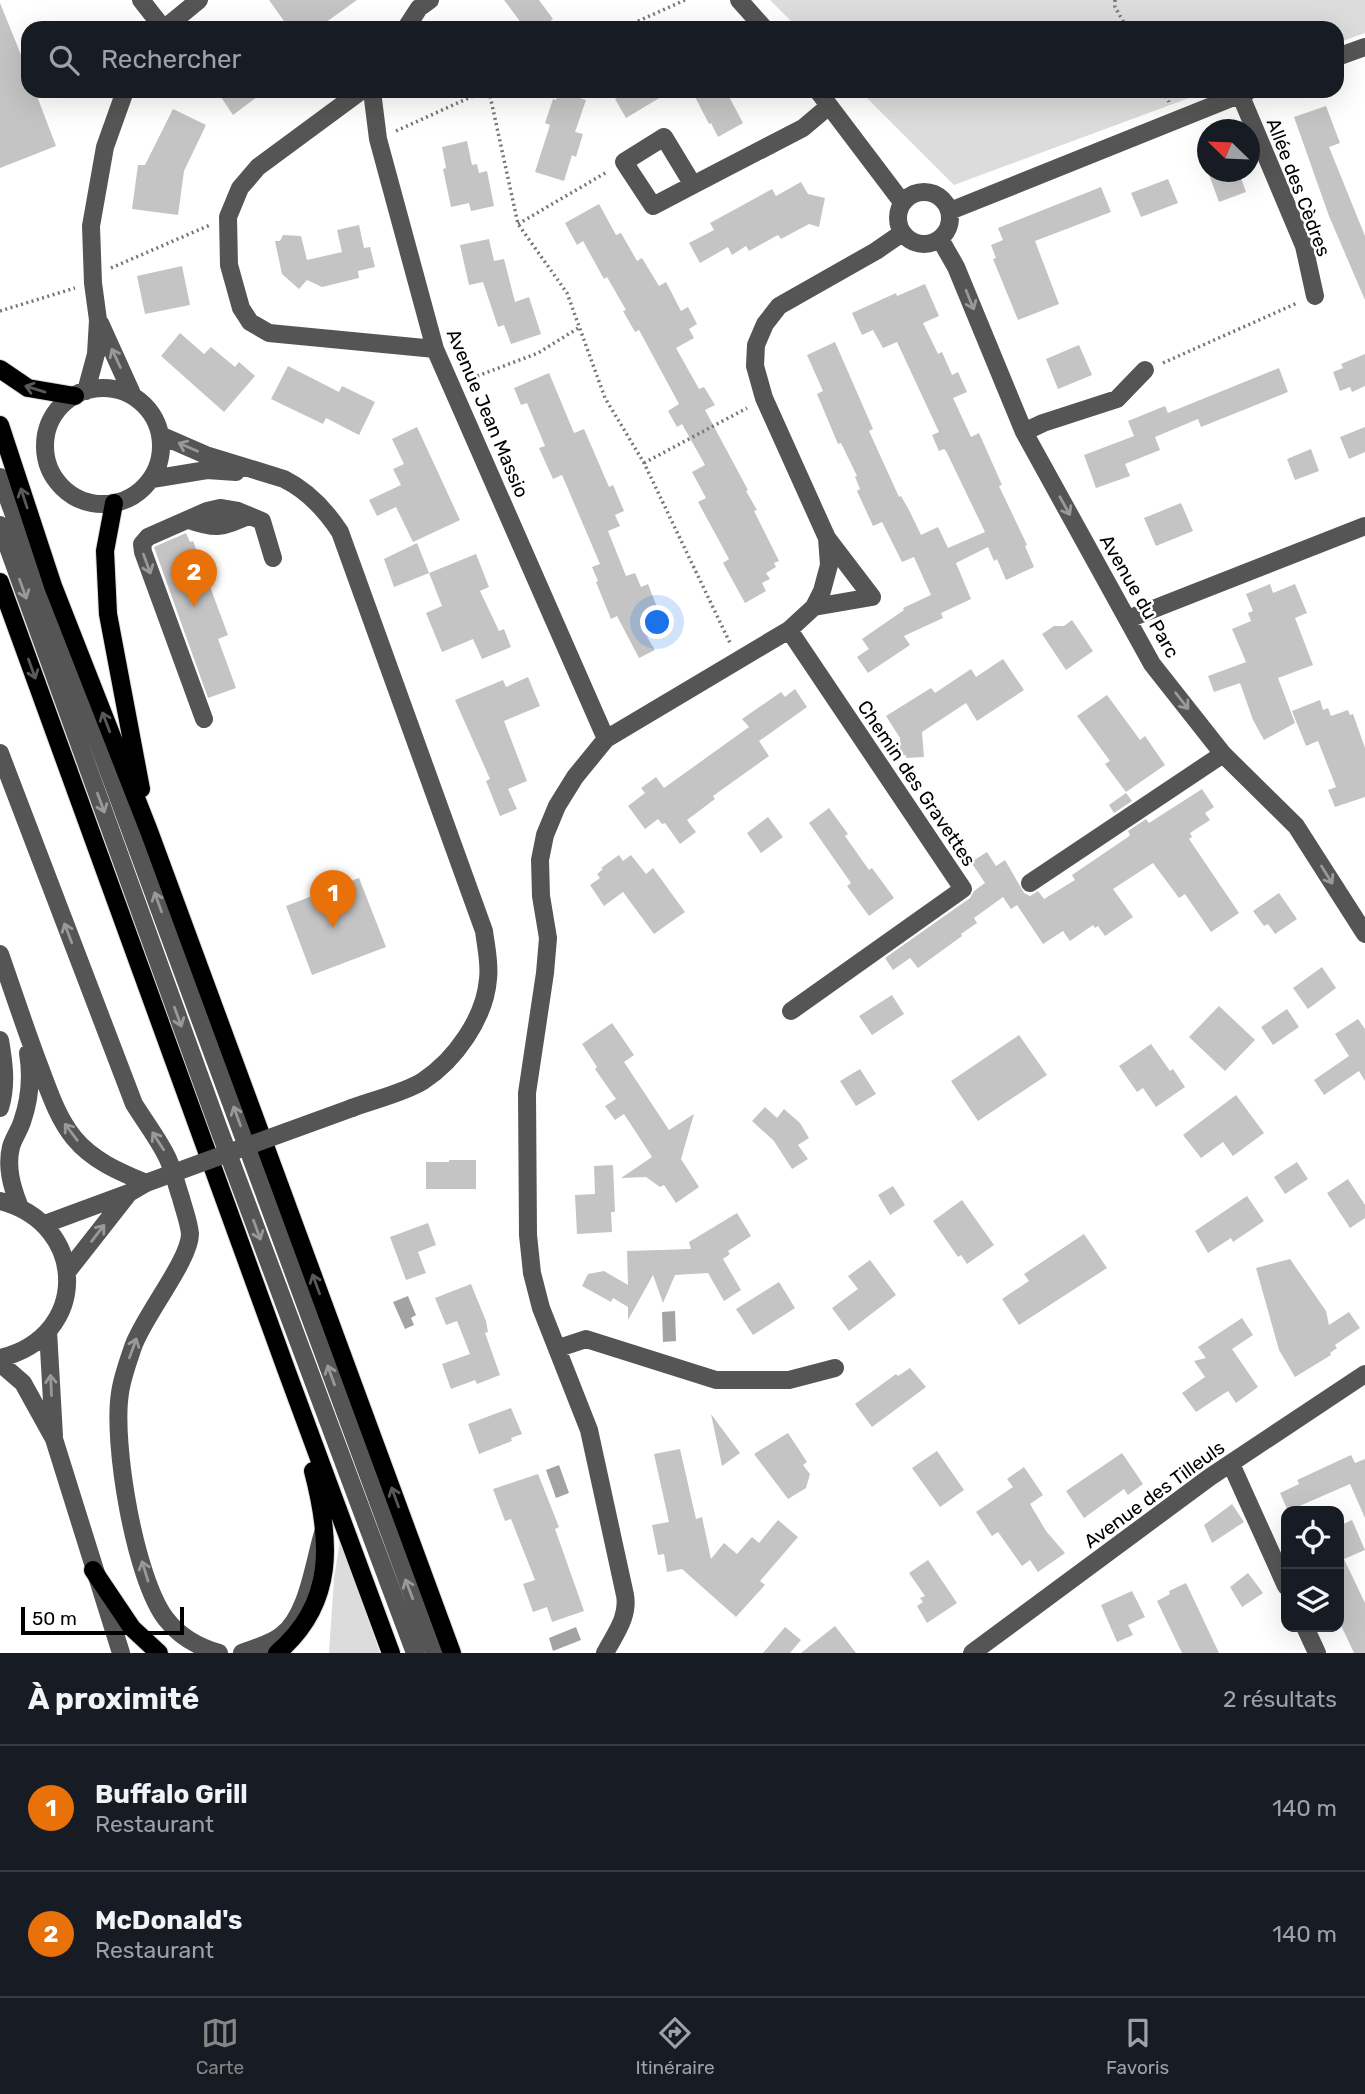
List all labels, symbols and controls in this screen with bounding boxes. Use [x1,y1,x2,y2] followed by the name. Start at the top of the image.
[21,21,1344,98] search box
[45,41,83,79] icon: search
[101,44,241,75] text: Rechercher
[1262,115,1335,260] street label: Allée des Cèdres
[1197,119,1260,182] north arrow
[964,289,977,310] one-way arrow
[442,325,533,501] street label: Avenue Jean Massio
[109,348,122,369] one-way arrow
[24,381,46,394] one-way arrow
[178,440,199,453] one-way arrow
[17,488,29,510] one-way arrow
[1059,495,1072,516] one-way arrow
[1095,530,1184,662] street label: Avenue du Parc
[171,549,217,607] pin: 2
[142,553,155,575] one-way arrow
[18,577,31,599] one-way arrow
[640,605,674,639] your location
[26,657,39,679] one-way arrow
[1174,691,1189,710] one-way arrow
[853,696,981,871] street label: Chemin des Gravettes
[99,711,112,733] one-way arrow
[96,791,108,813] one-way arrow
[1320,864,1334,884] one-way arrow
[310,870,356,928] pin: 1
[150,892,163,914] one-way arrow
[60,922,73,944] one-way arrow
[173,1005,186,1027] one-way arrow
[229,1105,242,1127] one-way arrow
[64,1123,78,1142] one-way arrow
[150,1132,165,1151] one-way arrow
[251,1219,264,1241] one-way arrow
[90,1224,105,1243] one-way arrow
[309,1273,321,1295] one-way arrow
[128,1338,141,1360] one-way arrow
[324,1365,336,1387] one-way arrow
[44,1374,57,1397] one-way arrow
[1080,1436,1229,1553] street label: Avenue des Tilleuls
[388,1487,400,1509] one-way arrow
[1281,1506,1344,1632] map controls
[1281,1506,1344,1569] button: locate
[137,1560,150,1582] one-way arrow
[1281,1569,1344,1632] button: layers
[402,1579,415,1601] one-way arrow
[21,1604,184,1636] scale bar
[32,1607,77,1630] text: 50 m
[28,1681,199,1717] text: À proximité
[1223,1685,1337,1713] text: 2 résultats
[95,1779,248,1810] text: Buffalo Grill
[45,1794,57,1822] text: 1
[1272,1794,1337,1822] text: 140 m
[95,1810,214,1838] text: Restaurant
[95,1905,243,1936] text: McDonald's
[44,1920,58,1948] text: 2
[1272,1920,1337,1948] text: 140 m
[95,1936,214,1964] text: Restaurant
[196,2014,244,2079] tab: Carte
[635,2014,715,2079] tab: Itinéraire
[1106,2014,1169,2079] tab: Favoris

